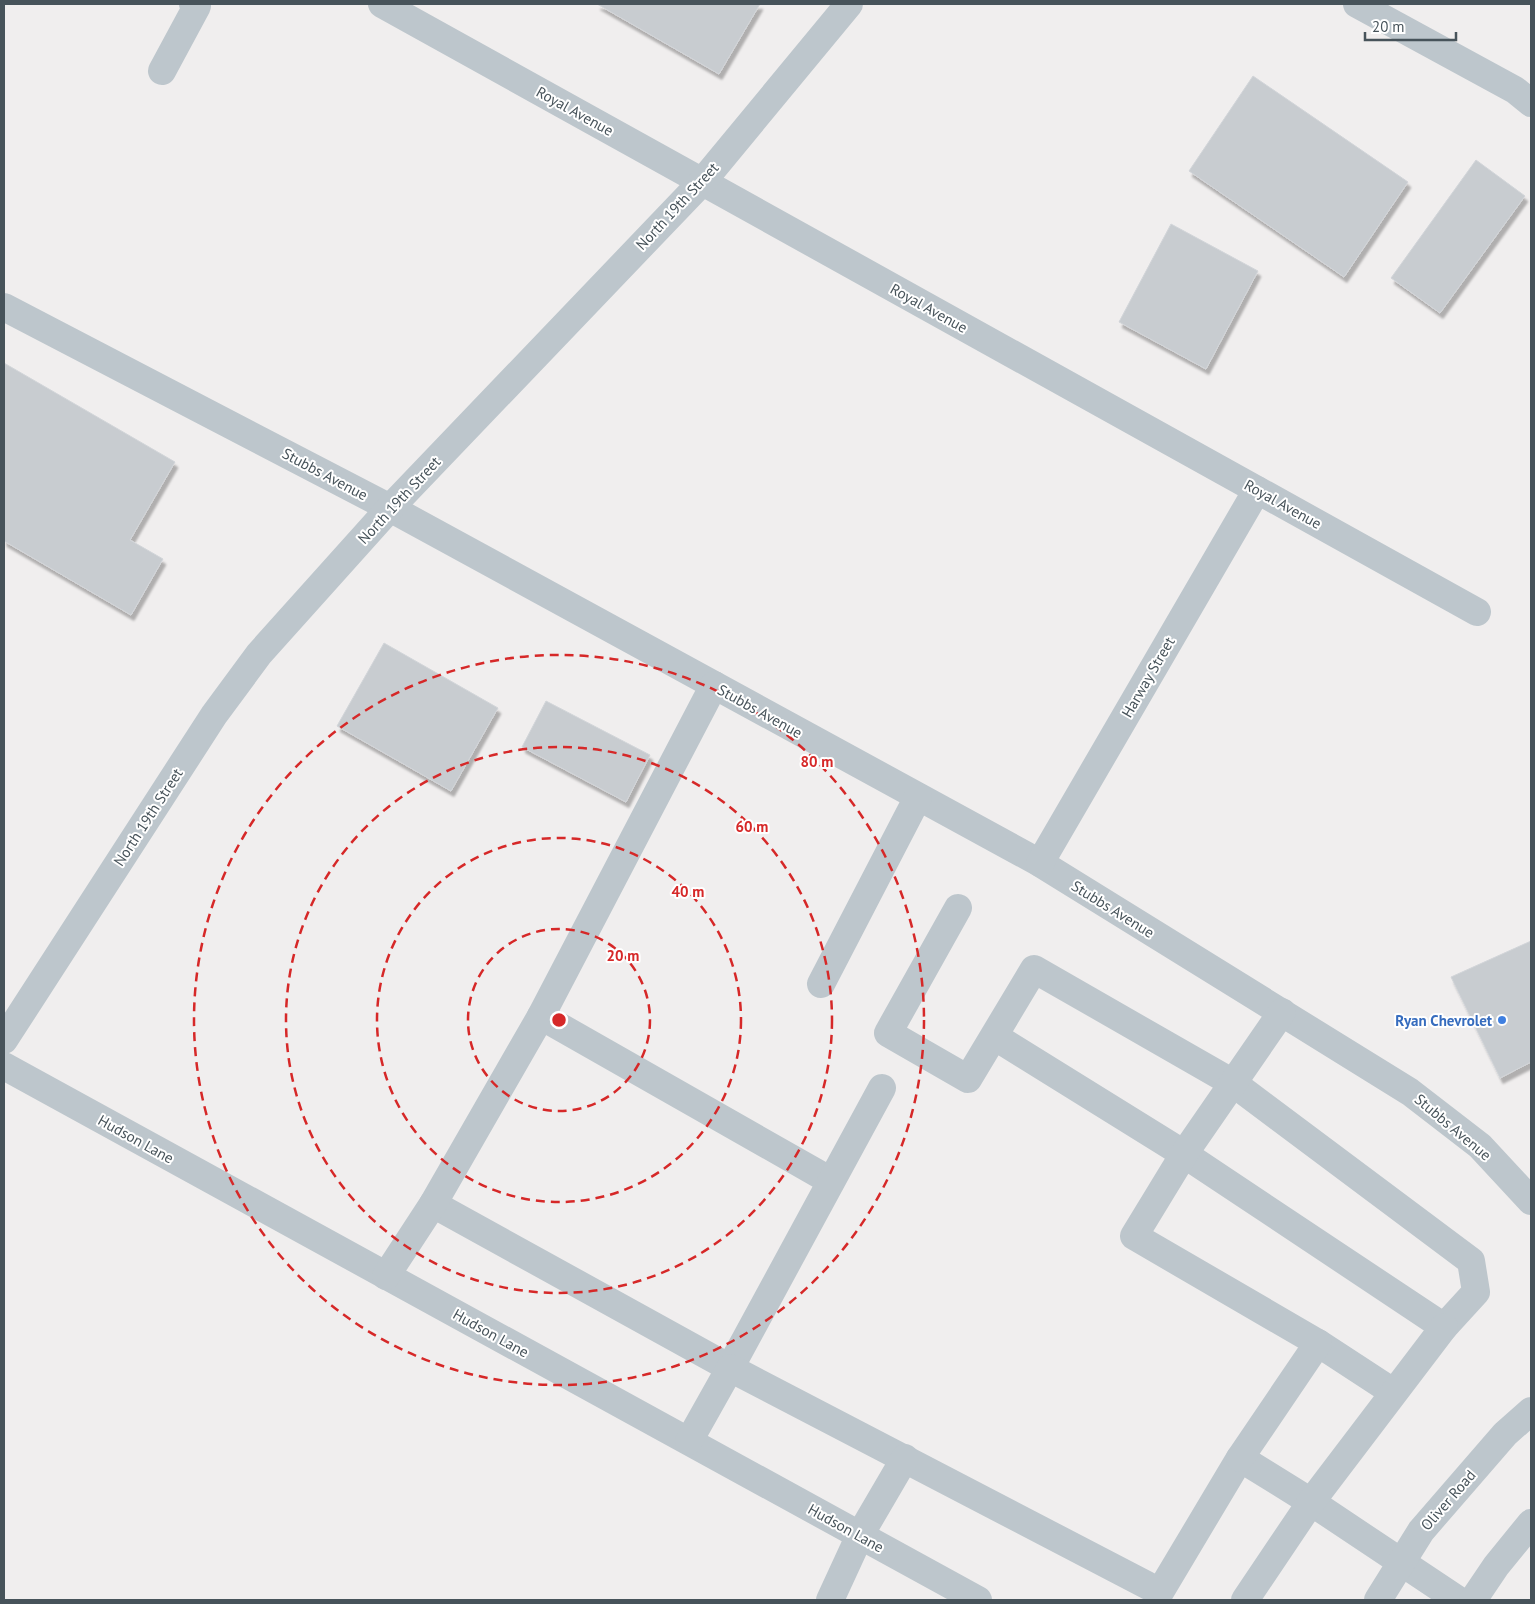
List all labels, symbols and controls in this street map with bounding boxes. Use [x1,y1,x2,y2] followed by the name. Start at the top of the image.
[1365,10,1456,42] scale bar
[1372,17,1405,36] text: 20 m
[533,82,617,140] street label: Royal Avenue
[632,158,722,254] street label: North 19th Street
[887,279,971,337] street label: Royal Avenue
[279,444,371,504] street label: Stubbs Avenue
[354,452,444,548] street label: North 19th Street
[1241,475,1325,533] street label: Royal Avenue
[1117,633,1179,721] street label: Harway Street
[714,680,806,742] street label: Stubbs Avenue
[801,752,833,771] text: 80 m
[109,764,187,870] street label: North 19th Street
[736,817,768,836] text: 60 m
[1068,876,1158,942] street label: Stubbs Avenue
[672,882,704,901] text: 40 m
[607,946,639,965] text: 20 m
[550,1011,568,1029] centre of rings
[1395,1011,1493,1030] place label: Ryan Chevrolet
[1496,1014,1508,1026] marker: Ryan Chevrolet
[1411,1090,1495,1164] street label: Stubbs Avenue
[95,1110,177,1168] street label: Hudson Lane
[450,1304,532,1362] street label: Hudson Lane
[1416,1466,1480,1534] street label: Oliver Road
[805,1499,887,1557] street label: Hudson Lane

